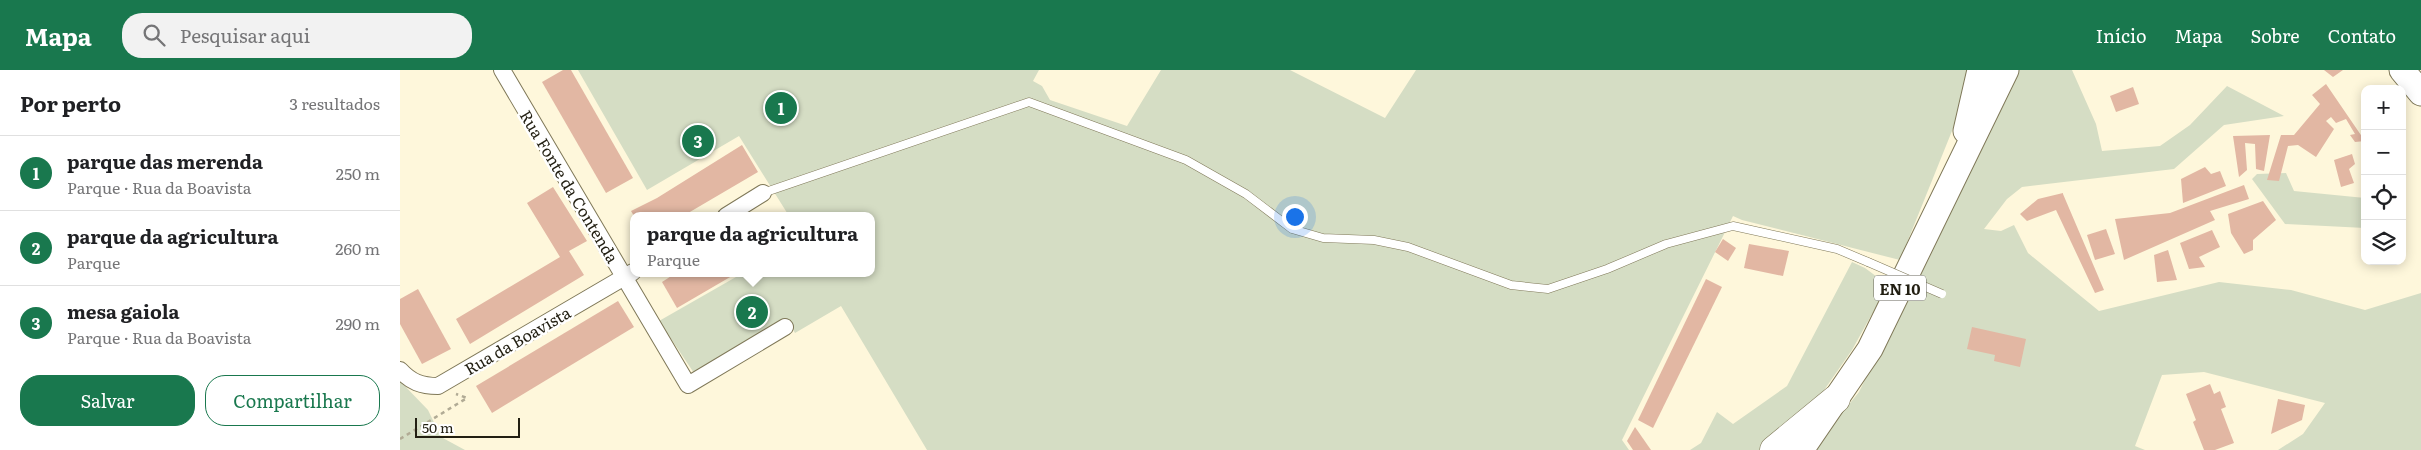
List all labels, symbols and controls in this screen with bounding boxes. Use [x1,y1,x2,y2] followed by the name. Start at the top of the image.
[122,13,472,58] search box
[25,18,92,53] text: Mapa
[140,21,168,49] icon: search
[180,21,310,49] text: Pesquisar aqui
[2096,22,2146,49] text: Início
[2174,22,2222,49] text: Mapa
[2250,22,2300,49] text: Sobre
[2328,22,2396,49] text: Contato
[2361,85,2406,265] map controls
[2361,85,2406,130] button: +
[20,87,121,118] text: Por perto
[765,89,797,127] pin: 1
[289,91,380,115] text: 3 resultados
[515,105,625,267] street label: Rua Fonte da Contenda
[682,122,714,160] pin: 3
[2361,130,2406,175] button: −
[67,147,263,175] text: parque das merenda
[33,161,39,185] text: 1
[336,161,380,185] text: 250 m
[67,175,251,199] text: Parque · Rua da Boavista
[2361,175,2406,220] button: locate
[1282,204,1308,230] your location
[630,212,875,277] popup
[647,219,858,247] text: parque da agricultura
[2361,220,2406,265] button: layers
[67,222,279,250] text: parque da agricultura
[32,236,40,260] text: 2
[335,236,380,260] text: 260 m
[647,247,700,271] text: Parque
[67,250,120,274] text: Parque
[1874,276,1926,300] road number: EN 10
[736,293,768,331] pin: 2
[67,297,180,325] text: mesa gaiola
[459,300,575,380] street label: Rua da Boavista
[32,311,40,335] text: 3
[336,311,380,335] text: 290 m
[67,325,251,349] text: Parque · Rua da Boavista
[20,375,195,426] button: Salvar
[205,375,380,426] button: Compartilhar
[415,415,520,438] scale bar
[422,417,454,437] text: 50 m

